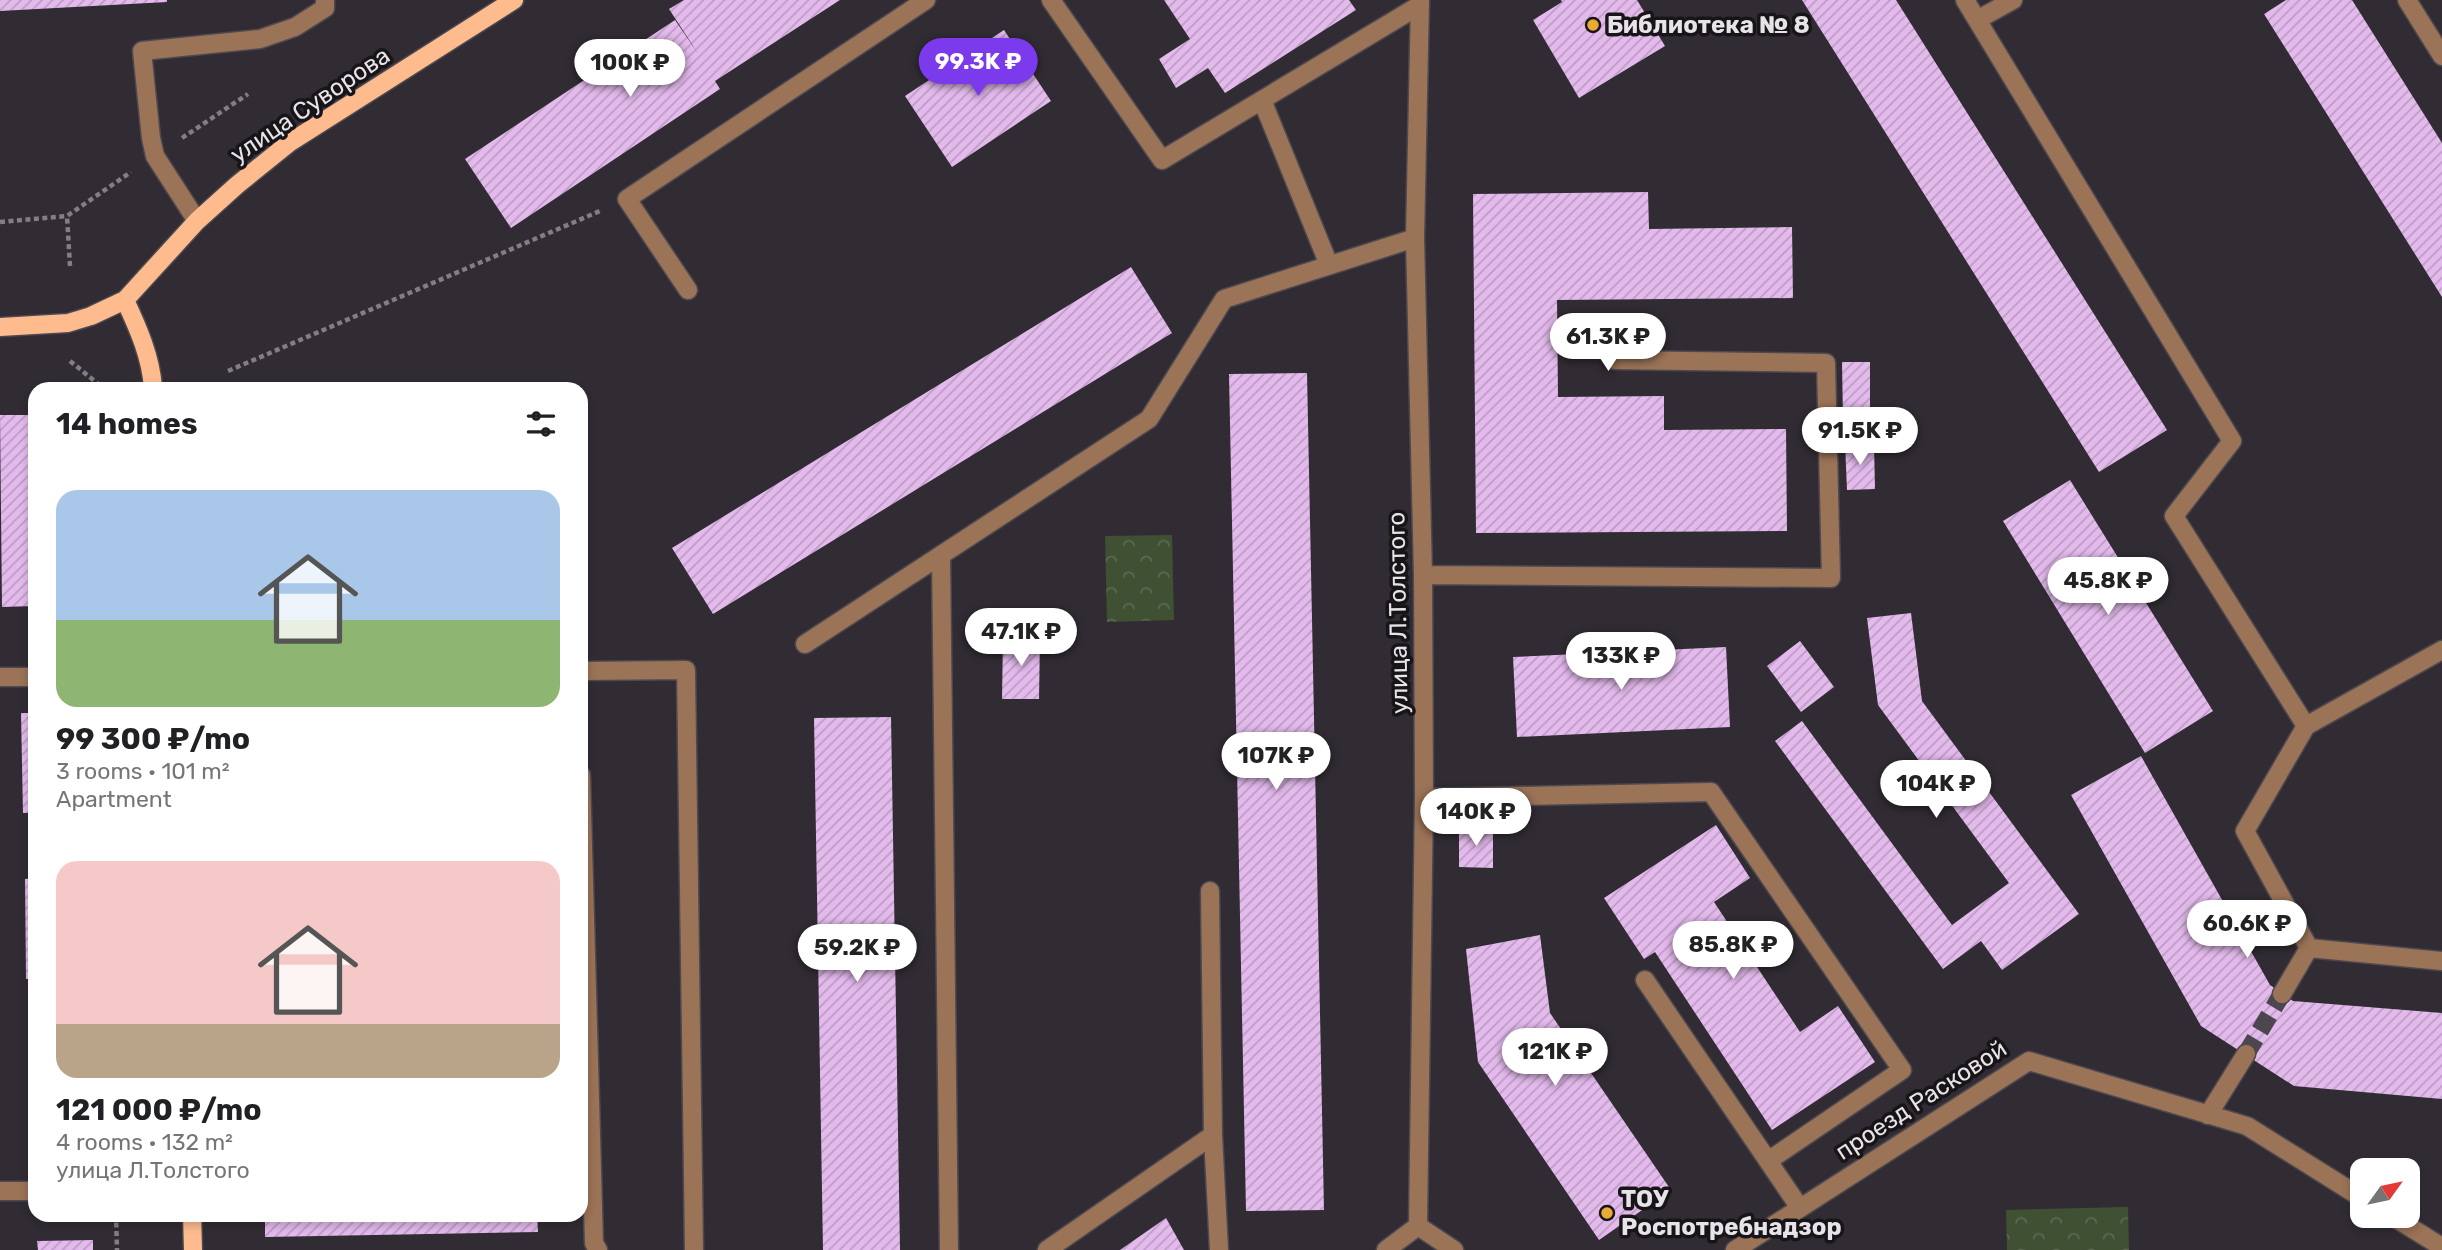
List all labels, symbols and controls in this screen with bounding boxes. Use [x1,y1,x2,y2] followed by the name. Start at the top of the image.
[1607,11,1810,39] place label: Библиотека № 8
[1585,17,1601,33] marker: Библиотека № 8
[913,38,1043,98] pin: 99.3K ₽
[573,40,687,99] pin: 100K ₽
[225,41,395,169] street label: улица Суворова
[935,47,1021,75] text: 99.3K ₽
[590,48,670,76] text: 100K ₽
[1543,314,1673,373] pin: 61.3K ₽
[1566,322,1650,350] text: 61.3K ₽
[522,405,560,443] icon: filters
[56,406,198,442] text: 14 homes
[1795,407,1925,467] pin: 91.5K ₽
[1818,416,1902,444] text: 91.5K ₽
[1382,512,1414,714] street label: улица Л.Толстого
[245,536,371,662] icon: home
[2043,558,2173,617] pin: 45.8K ₽
[2063,566,2153,594] text: 45.8K ₽
[956,608,1086,668] pin: 47.1K ₽
[981,617,1061,645] text: 47.1K ₽
[1564,632,1678,692] pin: 133K ₽
[1582,641,1660,669] text: 133K ₽
[56,721,250,757] text: 99 300 ₽/mo
[1219,732,1333,792] pin: 107K ₽
[1238,741,1314,769] text: 107K ₽
[56,757,230,785] text: 3 rooms · 101 m²
[1879,760,1993,820] pin: 104K ₽
[1896,769,1976,797] text: 104K ₽
[56,785,172,813] text: Apartment
[1419,788,1533,848] pin: 140K ₽
[1436,797,1516,825] text: 140K ₽
[2182,900,2312,960] pin: 60.6K ₽
[245,907,371,1033] icon: home
[2203,909,2291,937] text: 60.6K ₽
[1668,922,1798,981] pin: 85.8K ₽
[792,925,922,984] pin: 59.2K ₽
[1689,930,1777,958] text: 85.8K ₽
[814,933,900,961] text: 59.2K ₽
[1498,1028,1612,1088] pin: 121K ₽
[1830,1034,2012,1166] street label: проезд Расковой
[1518,1037,1592,1065] text: 121K ₽
[56,1092,262,1128] text: 121 000 ₽/mo
[56,1128,233,1156] text: 4 rooms · 132 m²
[56,1156,250,1184] text: улица Л.Толстого
[2350,1158,2420,1228] north arrow
[2350,1158,2420,1228] map controls
[1621,1185,1842,1241] place label: ТОУ Роспотребнадзор
[1599,1205,1615,1221] marker: ТОУ Роспотребнадзор

